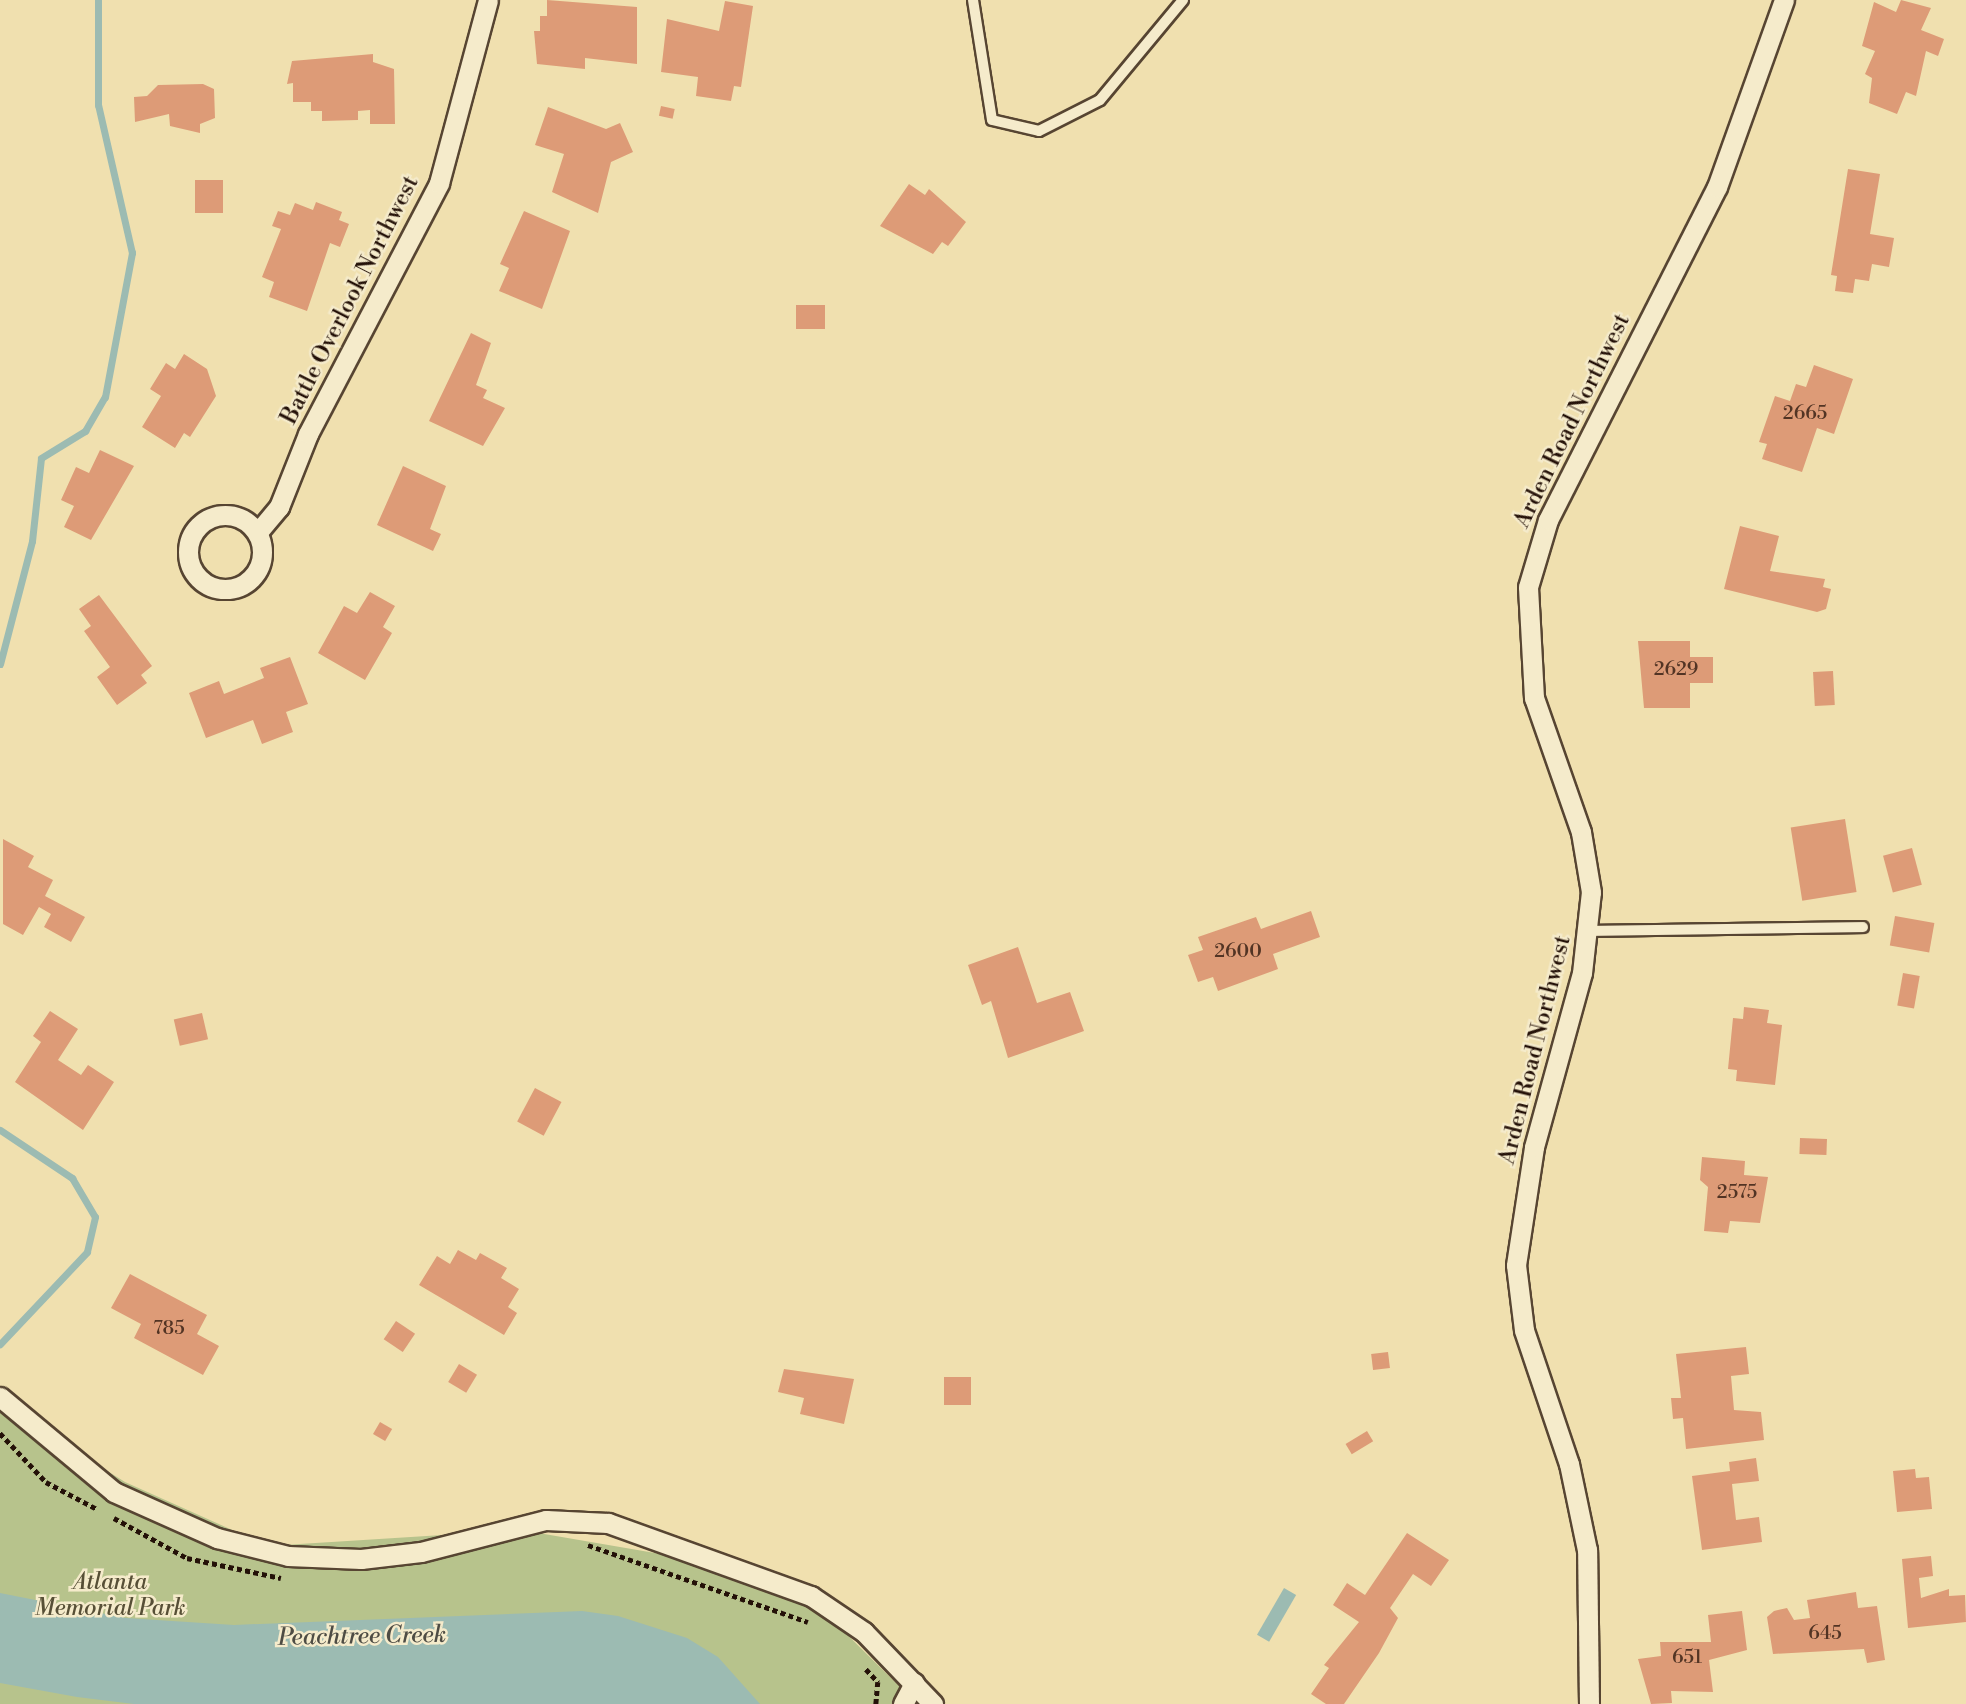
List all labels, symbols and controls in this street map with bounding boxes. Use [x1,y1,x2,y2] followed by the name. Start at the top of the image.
[275,171,425,429] street label: Battle Overlook Northwest
[1508,309,1636,533] street label: Arden Road Northwest
[1783,403,1827,425] house number: 2665
[1654,659,1698,681] house number: 2629
[1493,933,1577,1167] street label: Arden Road Northwest
[1214,941,1262,963] house number: 2600
[1717,1182,1757,1204] house number: 2575
[153,1318,185,1340] house number: 785
[35,1568,185,1622] park label: Atlanta Memorial Park
[278,1621,446,1653] water label: Peachtree Creek
[1808,1623,1842,1645] house number: 645
[1672,1647,1702,1669] house number: 651

